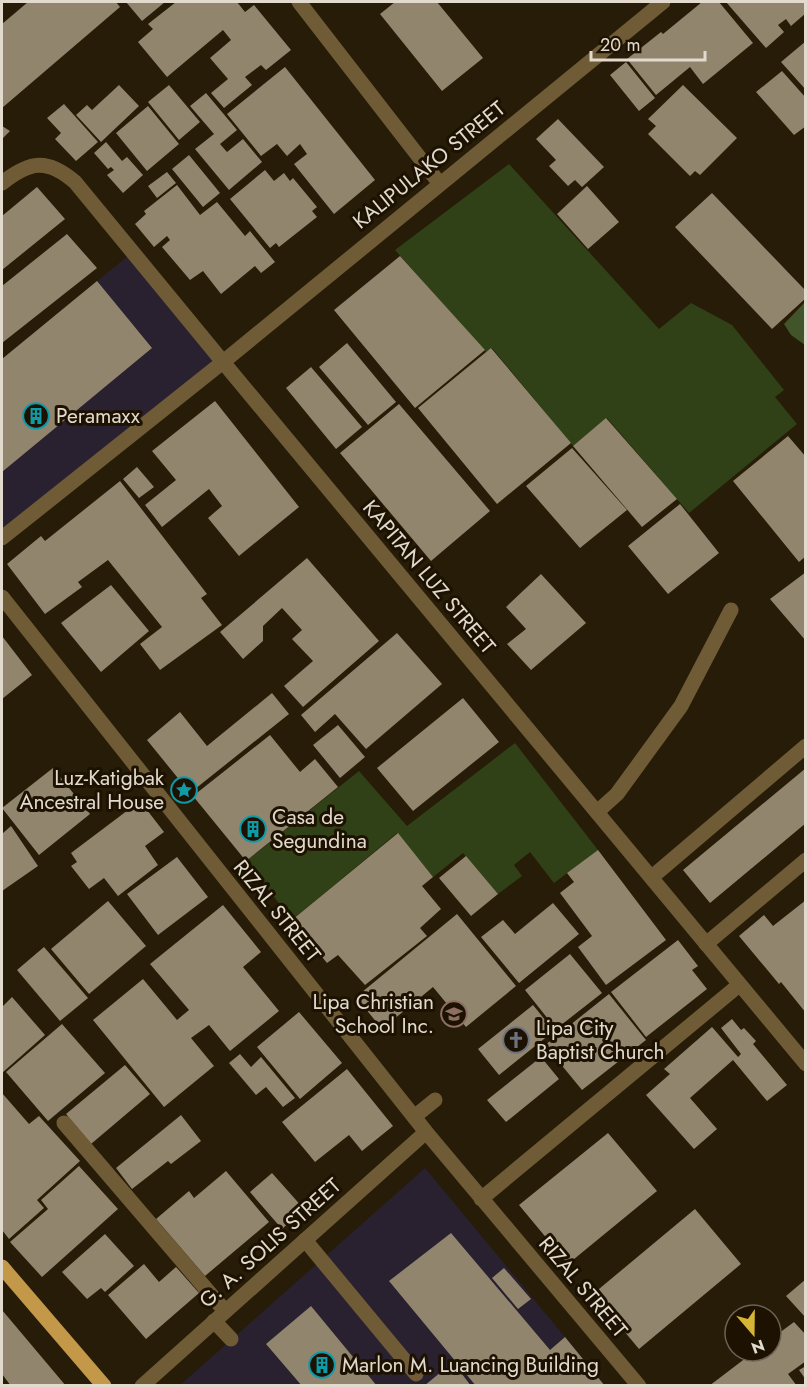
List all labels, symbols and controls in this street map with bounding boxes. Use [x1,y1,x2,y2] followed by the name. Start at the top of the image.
[591,24,705,62] scale bar
[600,32,640,58] text: 20 m
[346,94,512,236] street label: KALIPULAKO STREET
[21,401,51,431] building icon: Peramaxx
[56,401,140,431] place label: Peramaxx
[356,494,503,661] street label: KAPITAN LUZ STREET
[20,763,165,817] place label: Luz-Katigbak Ancestral House
[169,775,199,805] place icon: Luz-Katigbak Ancestral House
[272,802,367,856] place label: Casa de Segundina
[238,814,268,844] building icon: Casa de Segundina
[226,853,328,969] street label: RIZAL STREET
[313,987,434,1041] place label: Lipa Christian School Inc.
[439,999,469,1029] school or university icon: Lipa Christian School Inc.
[536,1013,664,1067] place label: Lipa City Baptist Church
[501,1025,531,1055] church icon: Lipa City Baptist Church
[192,1171,348,1315] street label: G. A. SOLIS STREET
[532,1230,634,1344] street label: RIZAL STREET
[723,1303,783,1363] north arrow
[748,1334,768,1360] text: N
[307,1350,337,1380] building icon: Marlon M. Luancing Building
[342,1350,599,1380] place label: Marlon M. Luancing Building

